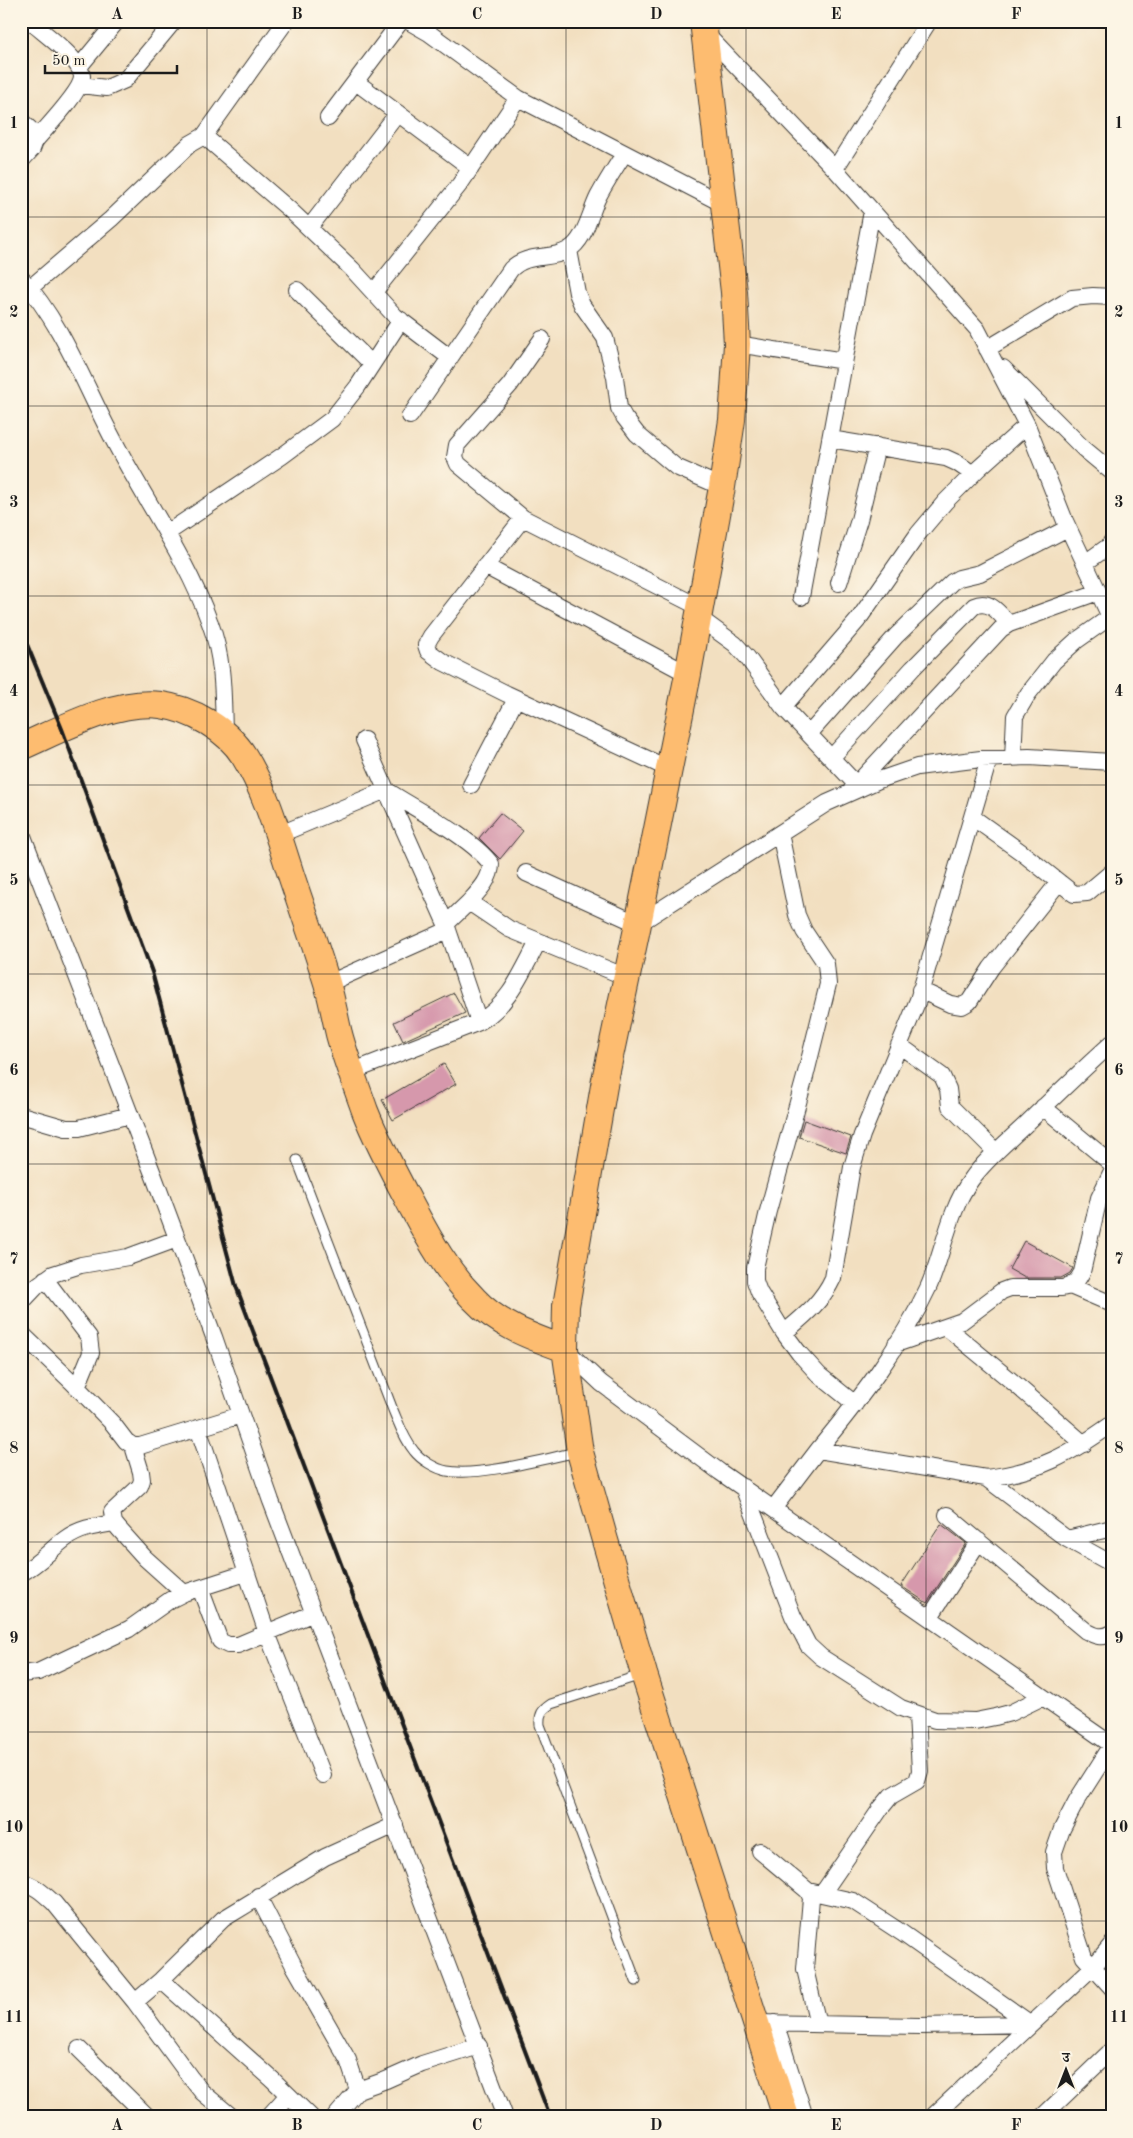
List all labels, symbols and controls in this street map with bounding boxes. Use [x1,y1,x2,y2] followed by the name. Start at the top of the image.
[111,7,123,23] text: A
[291,7,303,23] text: B
[472,7,482,23] text: C
[650,7,662,23] text: D
[830,7,842,23] text: E
[1011,7,1022,23] text: F
[45,42,178,74] scale bar
[52,54,86,69] text: 50 m
[9,116,19,132] text: 1
[1114,116,1124,132] text: 1
[9,305,19,321] text: 2
[1114,305,1124,321] text: 2
[9,495,19,511] text: 3
[1114,495,1124,511] text: 3
[9,684,19,700] text: 4
[1114,684,1124,700] text: 4
[9,873,19,889] text: 5
[1114,873,1124,889] text: 5
[9,1063,19,1079] text: 6
[1114,1063,1124,1079] text: 6
[9,1252,19,1268] text: 7
[1114,1252,1124,1268] text: 7
[9,1441,19,1457] text: 8
[1114,1441,1124,1457] text: 8
[9,1631,19,1647] text: 9
[1114,1631,1124,1647] text: 9
[5,1820,23,1836] text: 10
[1110,1820,1128,1836] text: 10
[5,2010,23,2026] text: 11
[1110,2010,1128,2026] text: 11
[1040,2046,1090,2096] north arrow
[1061,2051,1070,2065] text: उ
[111,2118,123,2134] text: A
[291,2118,303,2134] text: B
[472,2118,482,2134] text: C
[650,2118,662,2134] text: D
[830,2118,842,2134] text: E
[1011,2118,1022,2134] text: F

